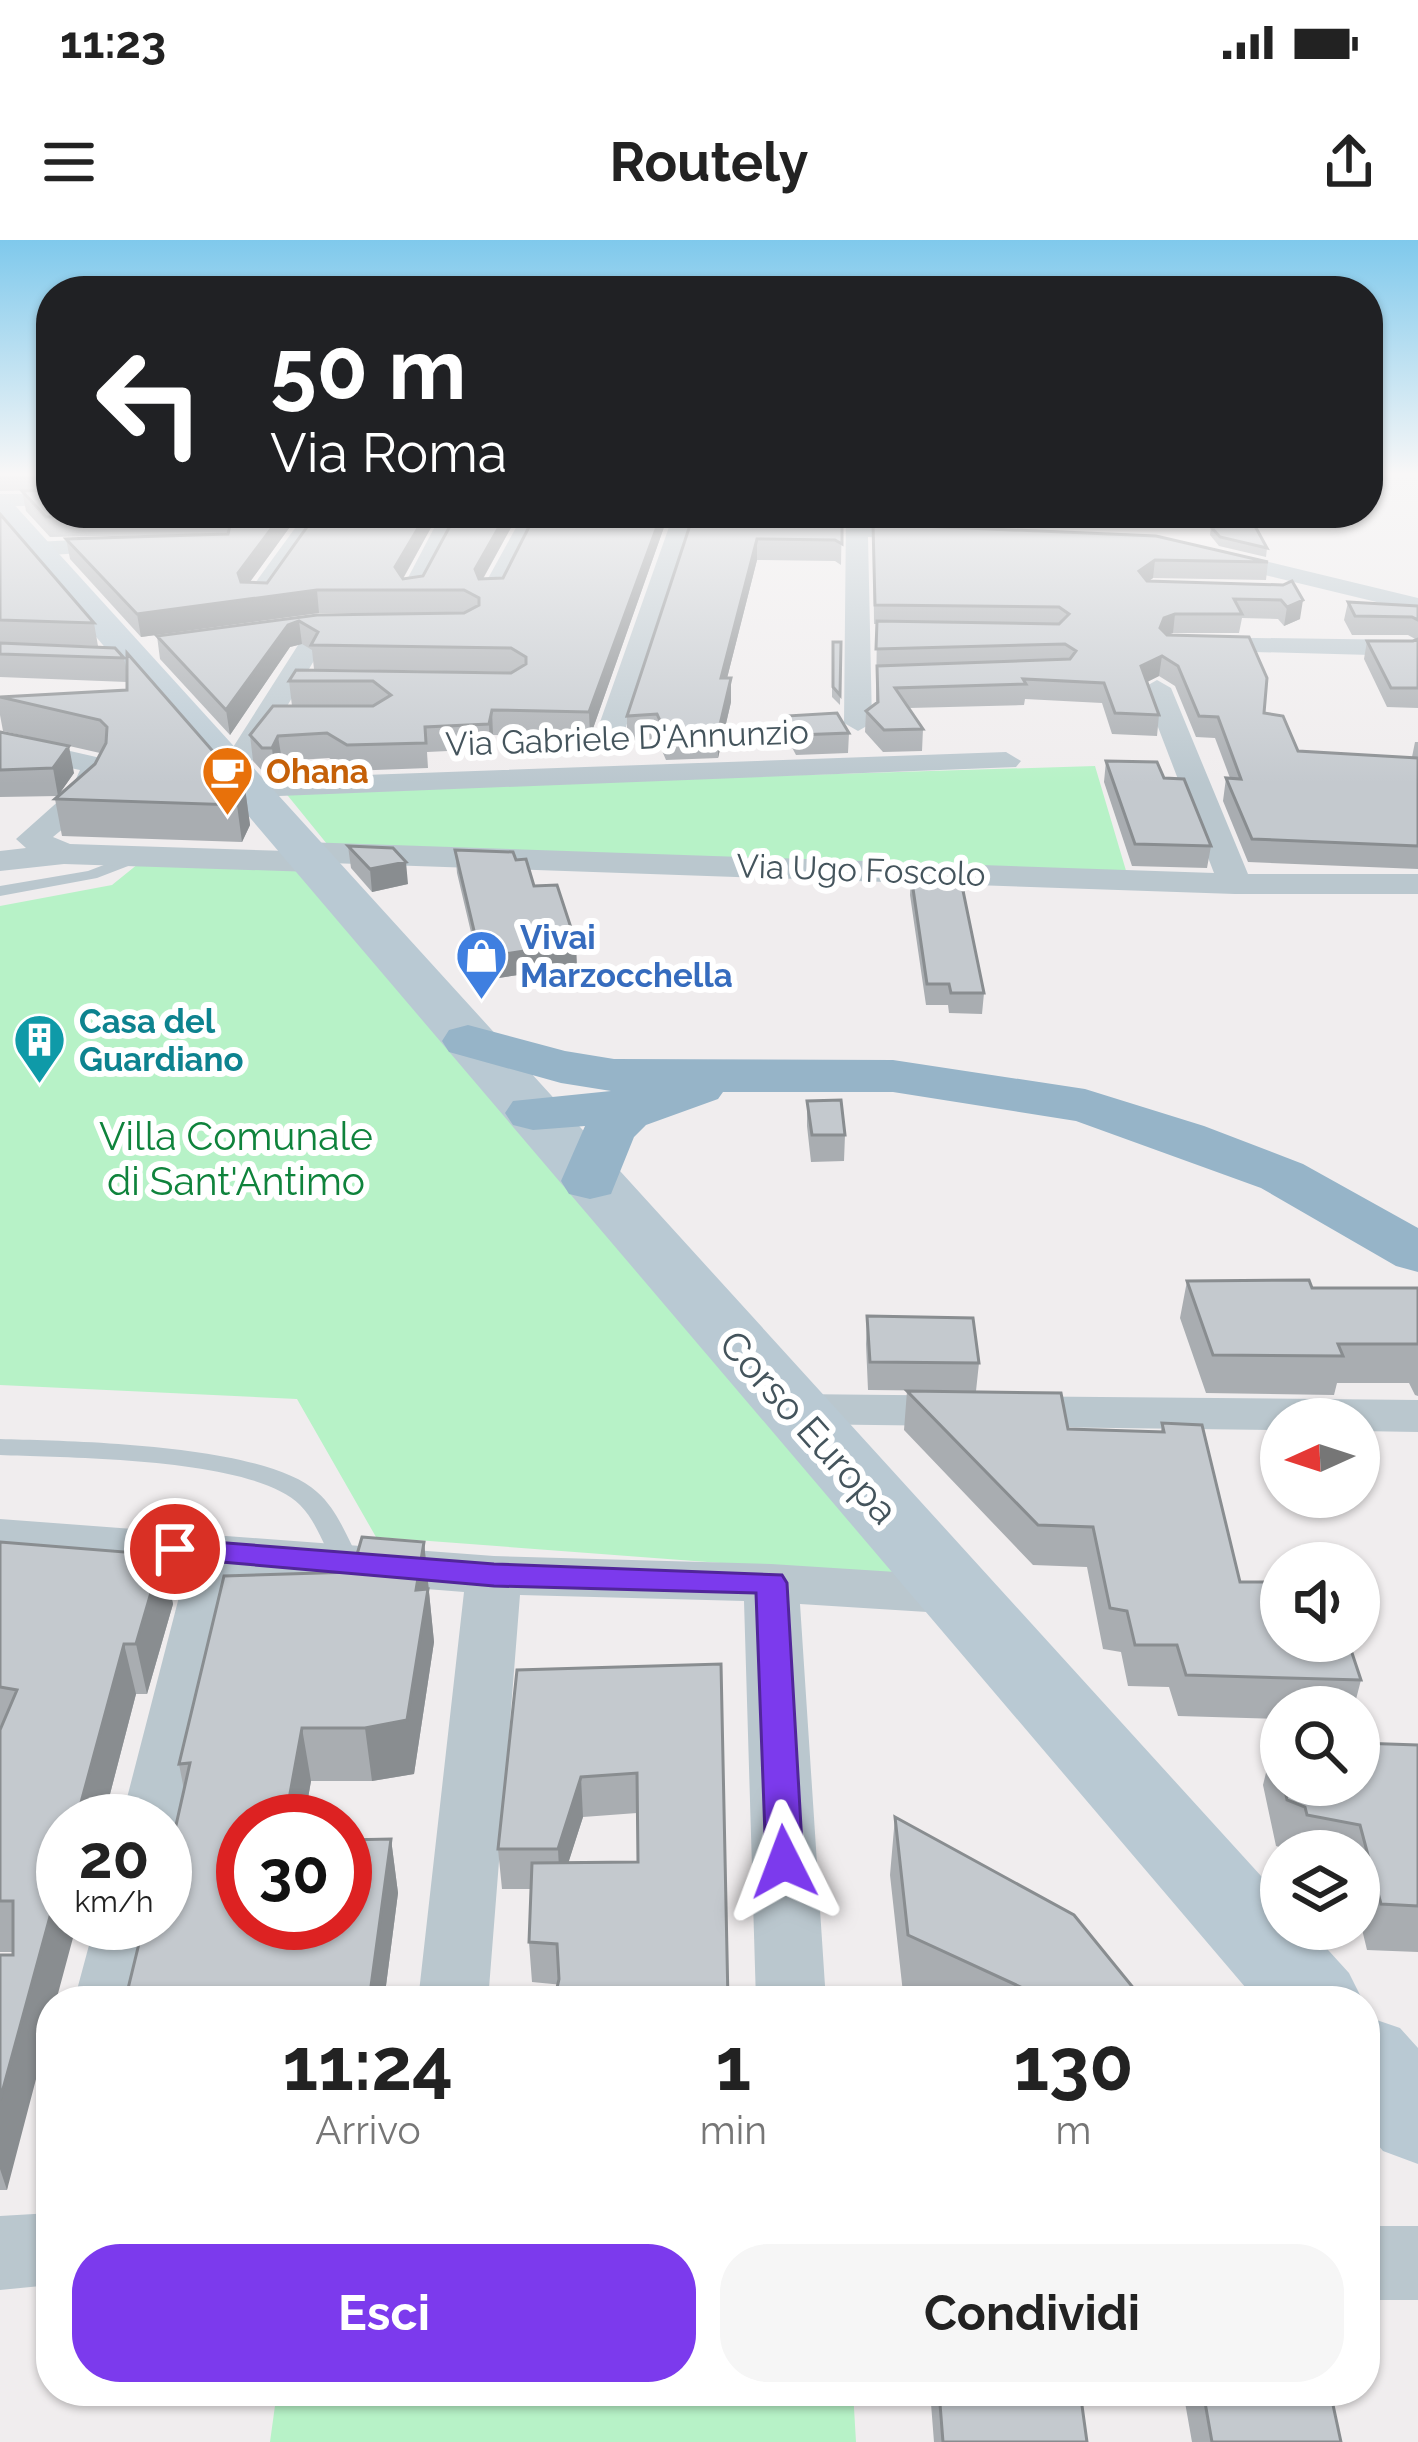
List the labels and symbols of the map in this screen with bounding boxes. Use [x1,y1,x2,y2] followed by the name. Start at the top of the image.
[445,712,809,764] street label: Via Gabriele D'Annunzio
[199,743,255,817] cafe icon: Ohana
[266,752,369,791] place label: Ohana
[736,846,986,894] street label: Via Ugo Foscolo
[520,918,733,995] place label: Vivai Marzocchella
[453,928,509,1002] shop icon: Vivai Marzocchella
[79,1002,243,1079] place label: Casa del Guardiano
[12,1012,68,1086] building icon: Casa del Guardiano
[99,1113,373,1204] park label: Villa Comunale di Sant'Antimo
[710,1321,908,1533] street label: Corso Europa
[1260,1398,1380,1518] north arrow
[124,1498,226,1600] pin
[216,1794,372,1950] speed limit sign: 30
[721,1799,847,1925] position arrow

